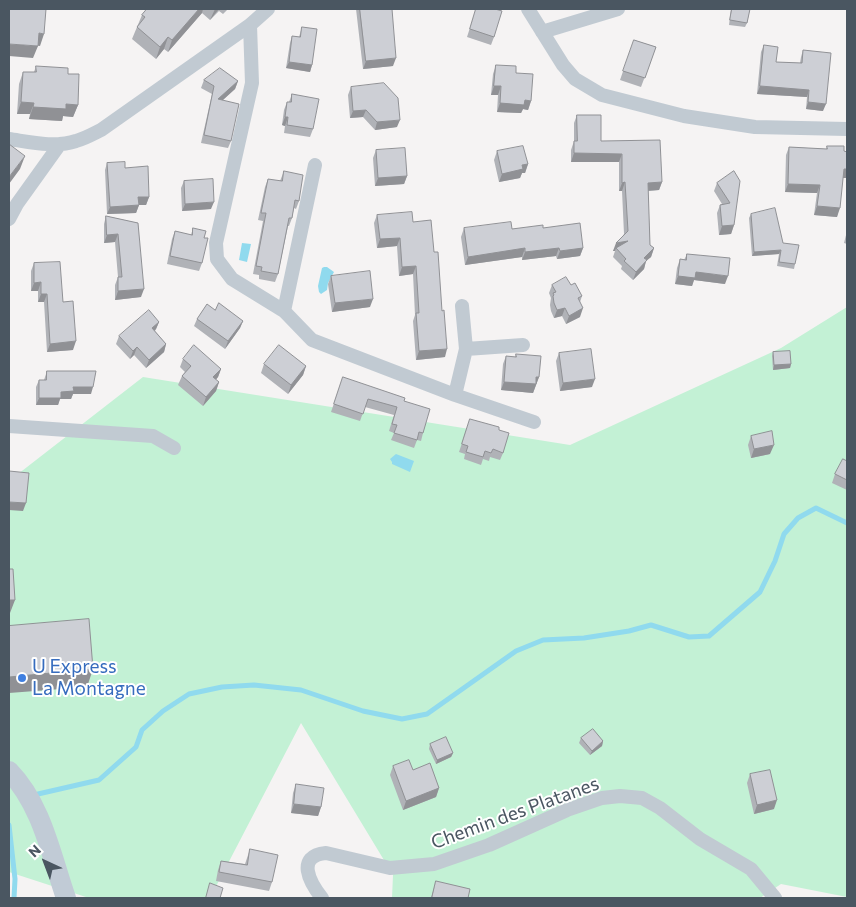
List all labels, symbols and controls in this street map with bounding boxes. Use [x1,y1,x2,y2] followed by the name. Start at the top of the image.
[32,656,146,700] place label: U Express La Montagne
[16,672,28,684] marker: U Express La Montagne
[428,772,602,854] street label: Chemin des Platanes
[20,837,70,887] north arrow
[25,841,44,860] text: N

